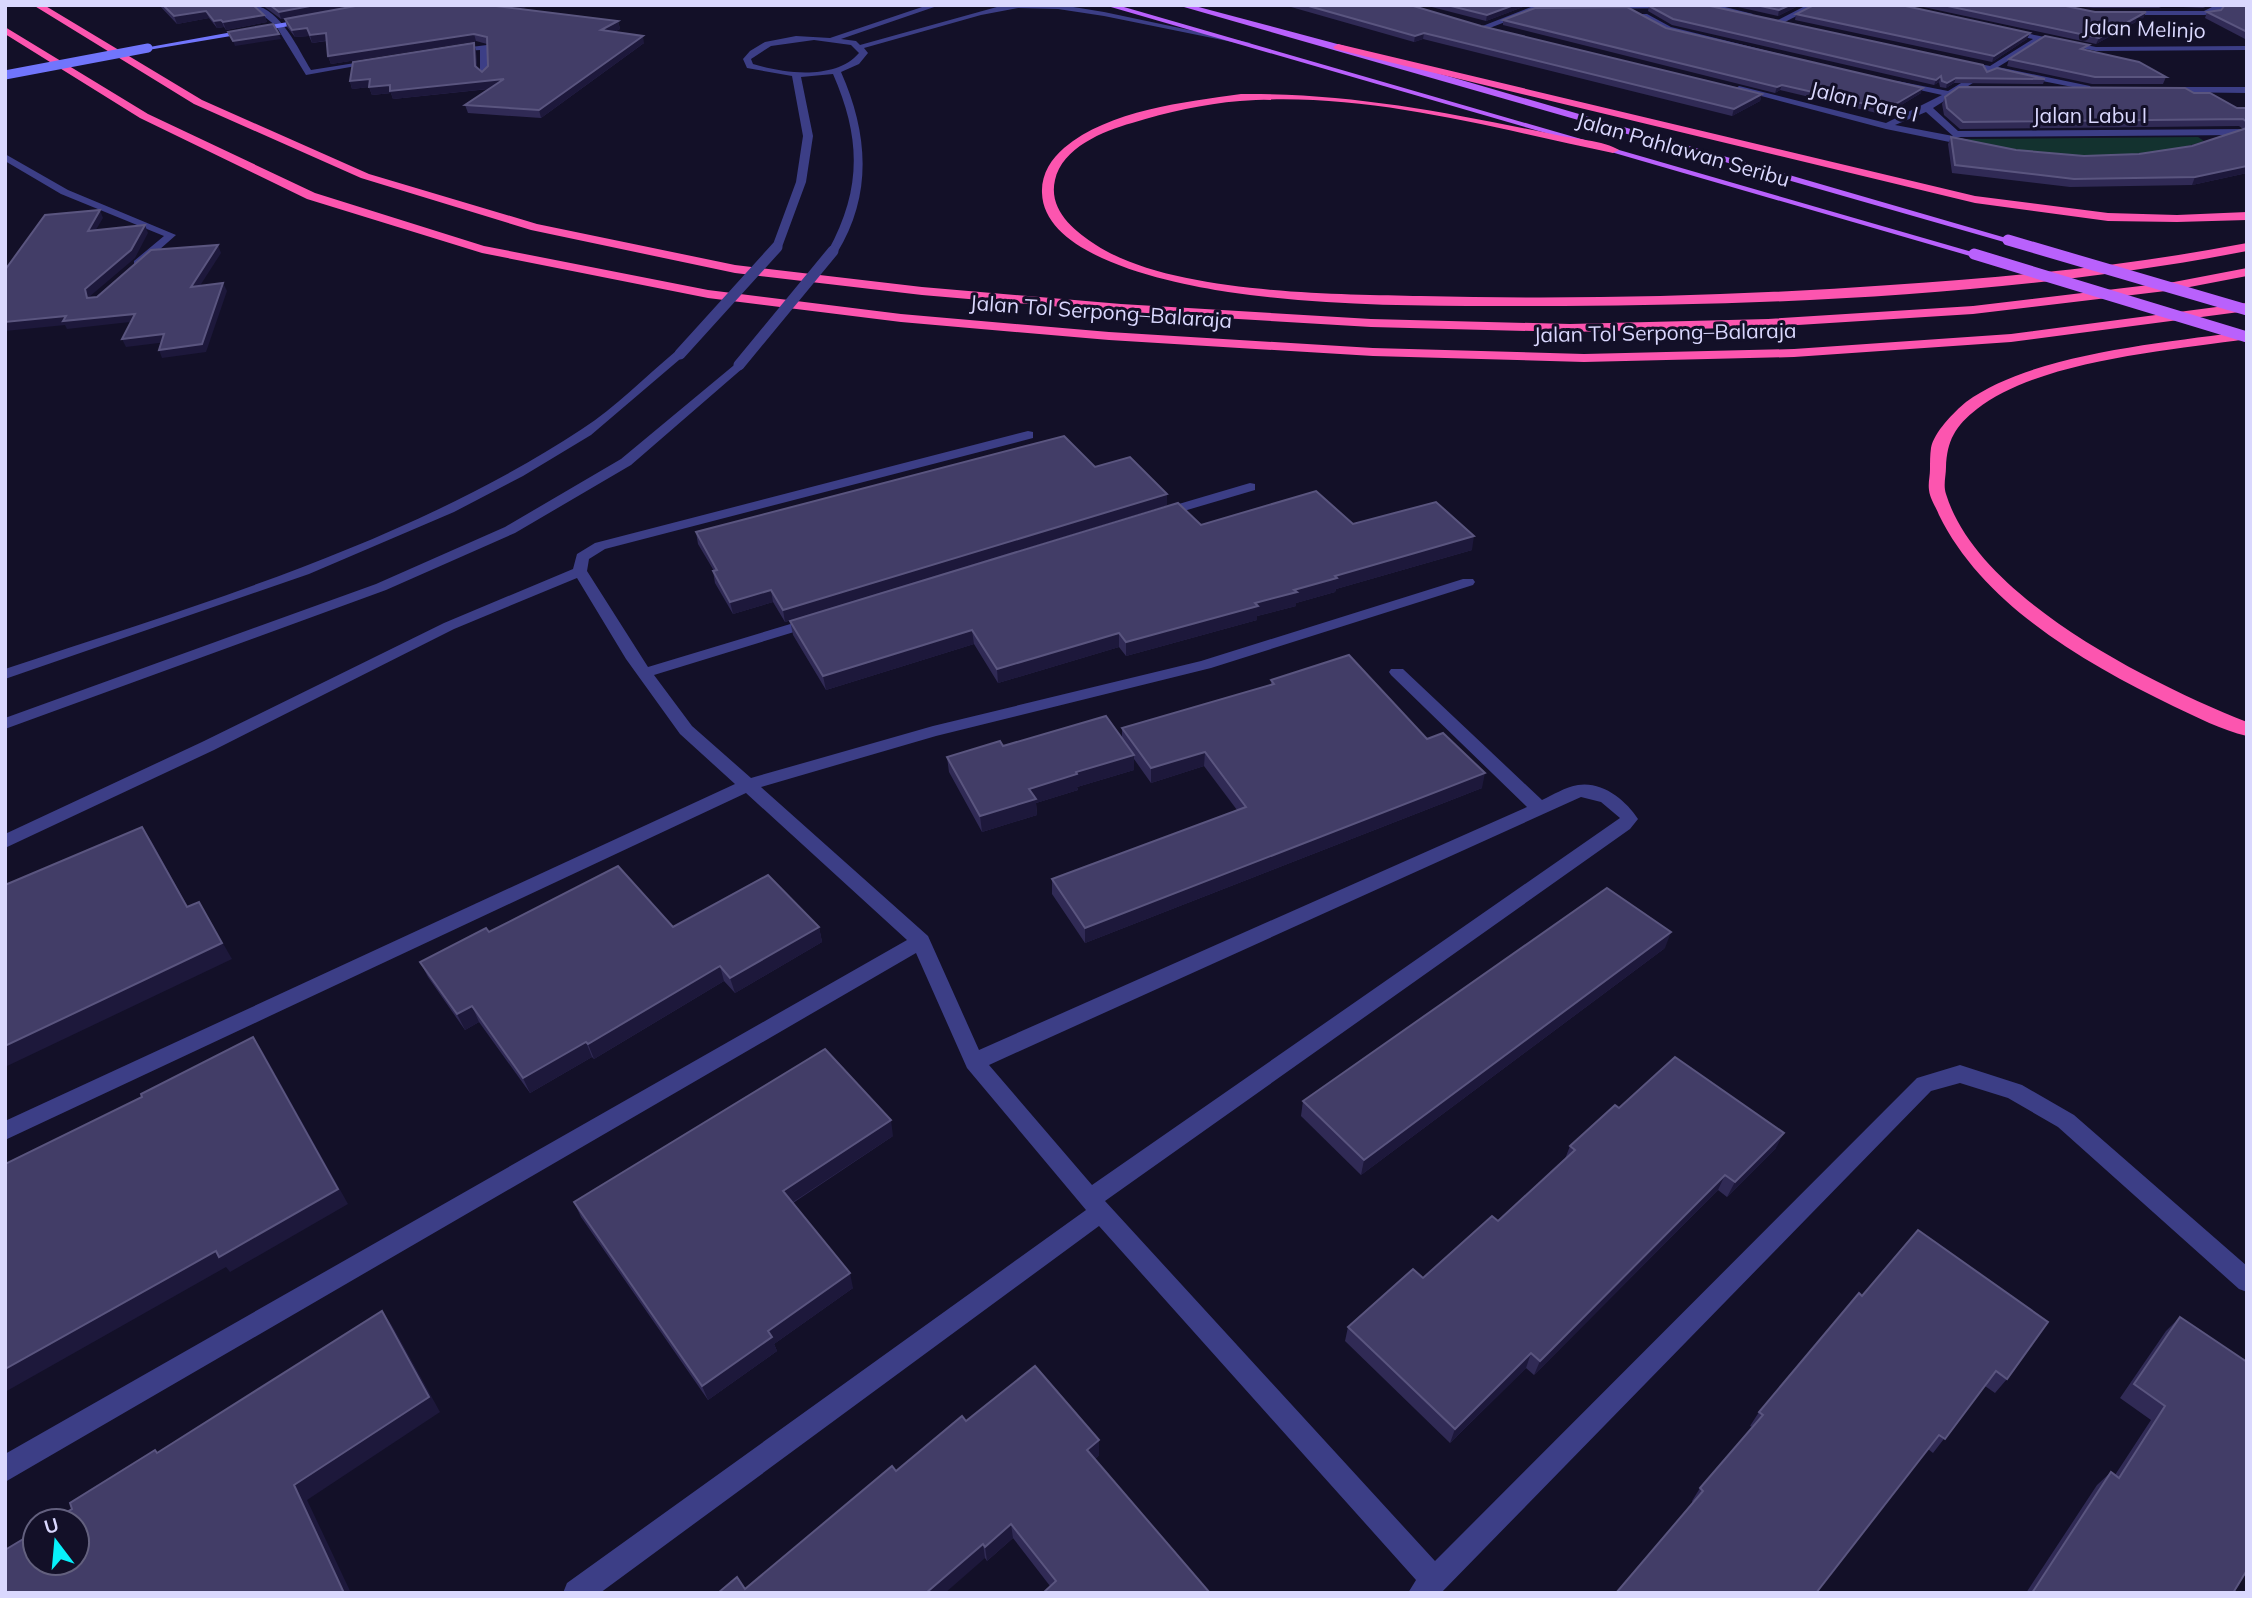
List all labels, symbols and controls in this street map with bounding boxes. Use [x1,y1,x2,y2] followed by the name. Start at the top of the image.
[2082,13,2206,43] street label: Jalan Melinjo
[1807,75,1921,127] street label: Jalan Pare I
[2033,102,2147,128] street label: Jalan Labu I
[1574,106,1793,192] street label: Jalan Pahlawan Seribu
[969,289,1233,333] street label: Jalan Tol Serpong–Balaraja
[1533,317,1797,347] street label: Jalan Tol Serpong–Balaraja
[21,1507,91,1577] north arrow
[41,1512,61,1539] text: U

